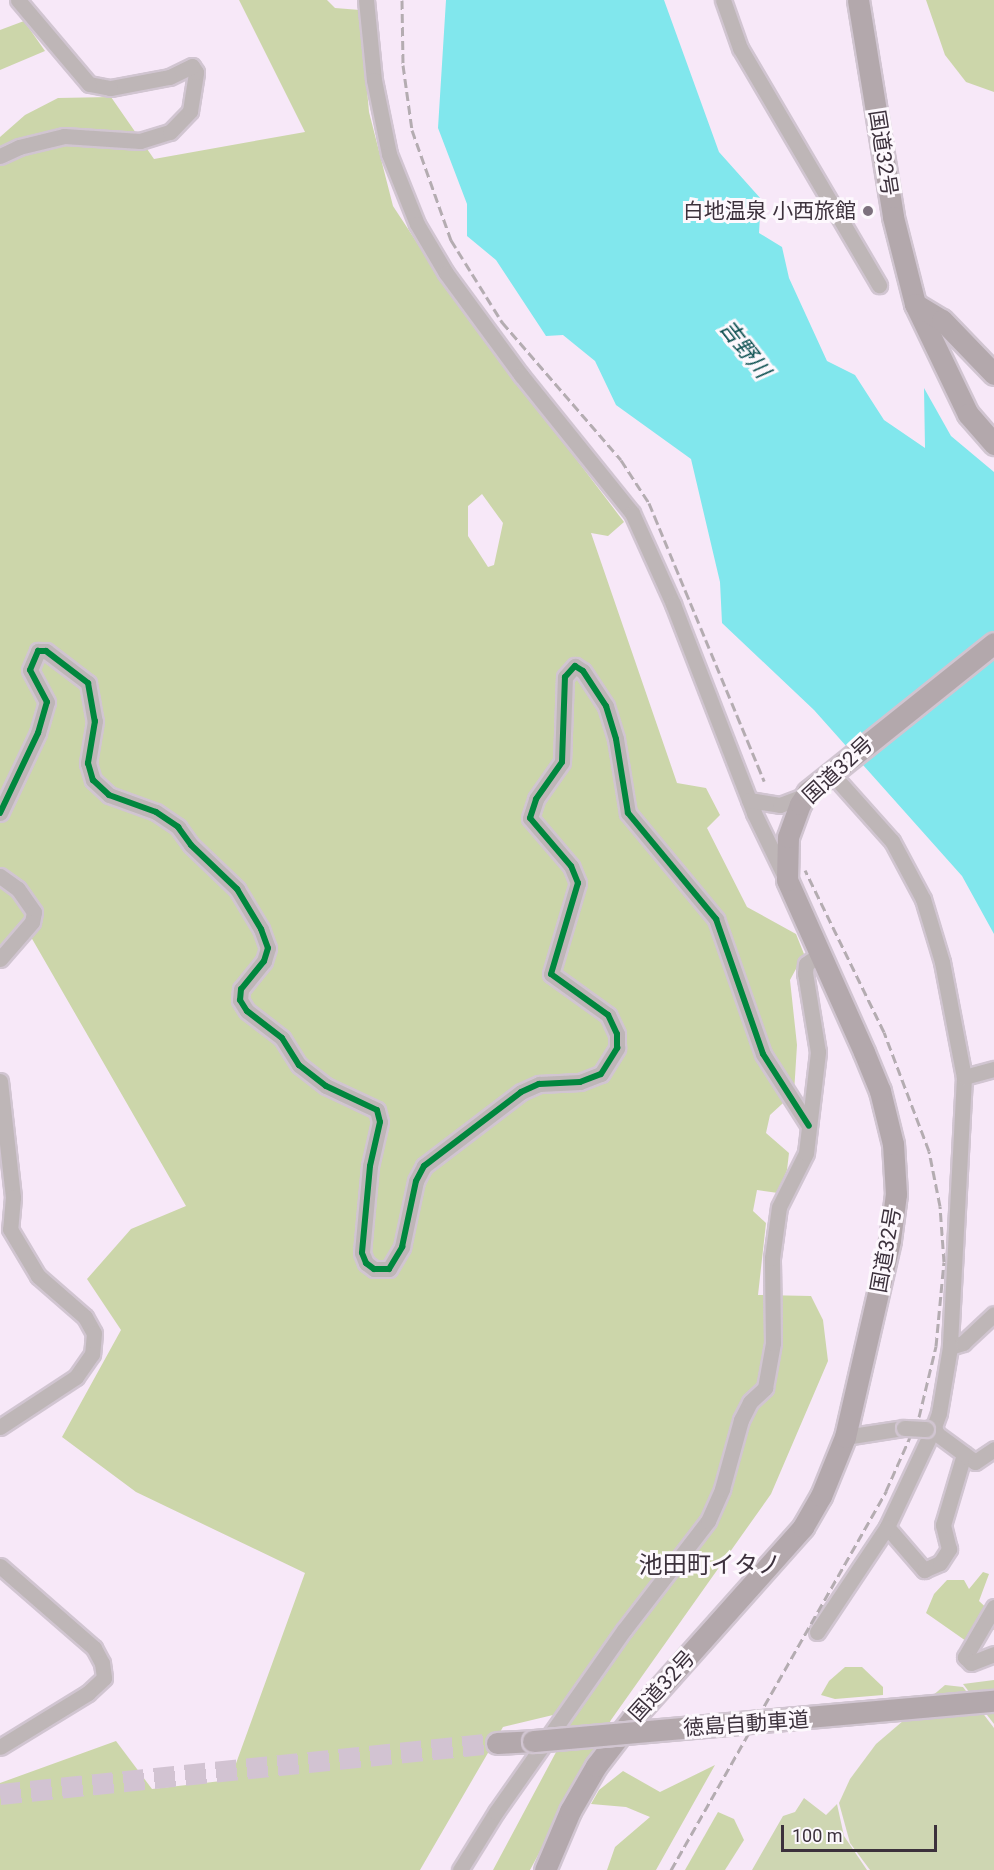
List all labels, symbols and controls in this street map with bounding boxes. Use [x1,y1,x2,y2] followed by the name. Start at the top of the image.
[864,108,902,198] street label: 国道32号
[683,198,856,224] place label: 白地温泉 小西旅館
[861,204,875,218] marker: 白地温泉 小西旅館
[714,315,776,383] water label: 吉野川
[798,731,878,809] street label: 国道32号
[866,1205,906,1295] street label: 国道32号
[638,1552,782,1580] district label: 池田町イタノ
[624,1645,700,1727] street label: 国道32号
[682,1707,810,1741] street label: 徳島自動車道
[784,1813,940,1851] scale bar
[792,1825,843,1846] text: 100 m

